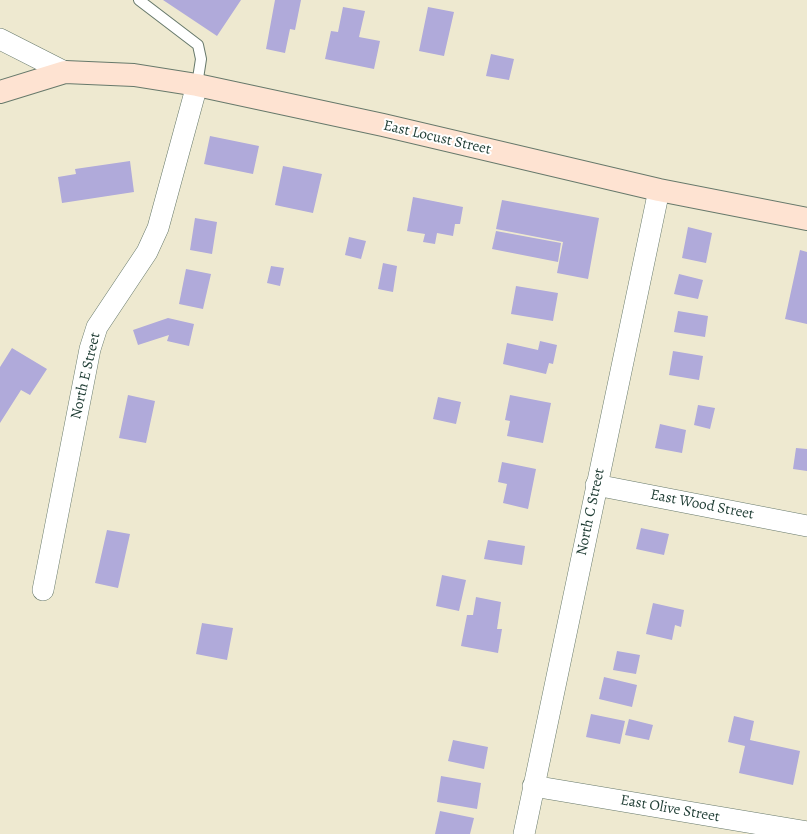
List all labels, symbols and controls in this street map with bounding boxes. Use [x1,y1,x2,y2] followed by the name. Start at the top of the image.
[381,117,493,159] street label: East Locust Street
[67,331,105,421] street label: North E Street
[573,467,609,557] street label: North C Street
[649,486,755,524] street label: East Wood Street
[619,791,721,827] street label: East Olive Street

